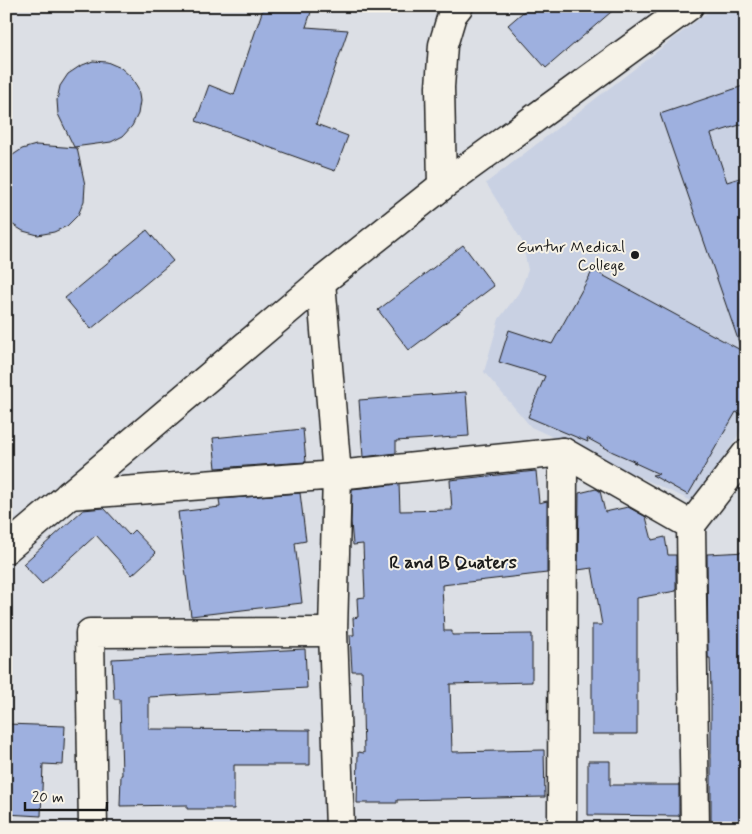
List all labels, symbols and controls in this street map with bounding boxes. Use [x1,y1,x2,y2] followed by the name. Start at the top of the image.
[516,237,625,276] place label: Guntur Medical College
[629,249,641,261] marker: Guntur Medical College
[389,551,517,575] district label: R and B Quaters
[25,779,108,811] scale bar
[32,788,64,808] text: 20 m

